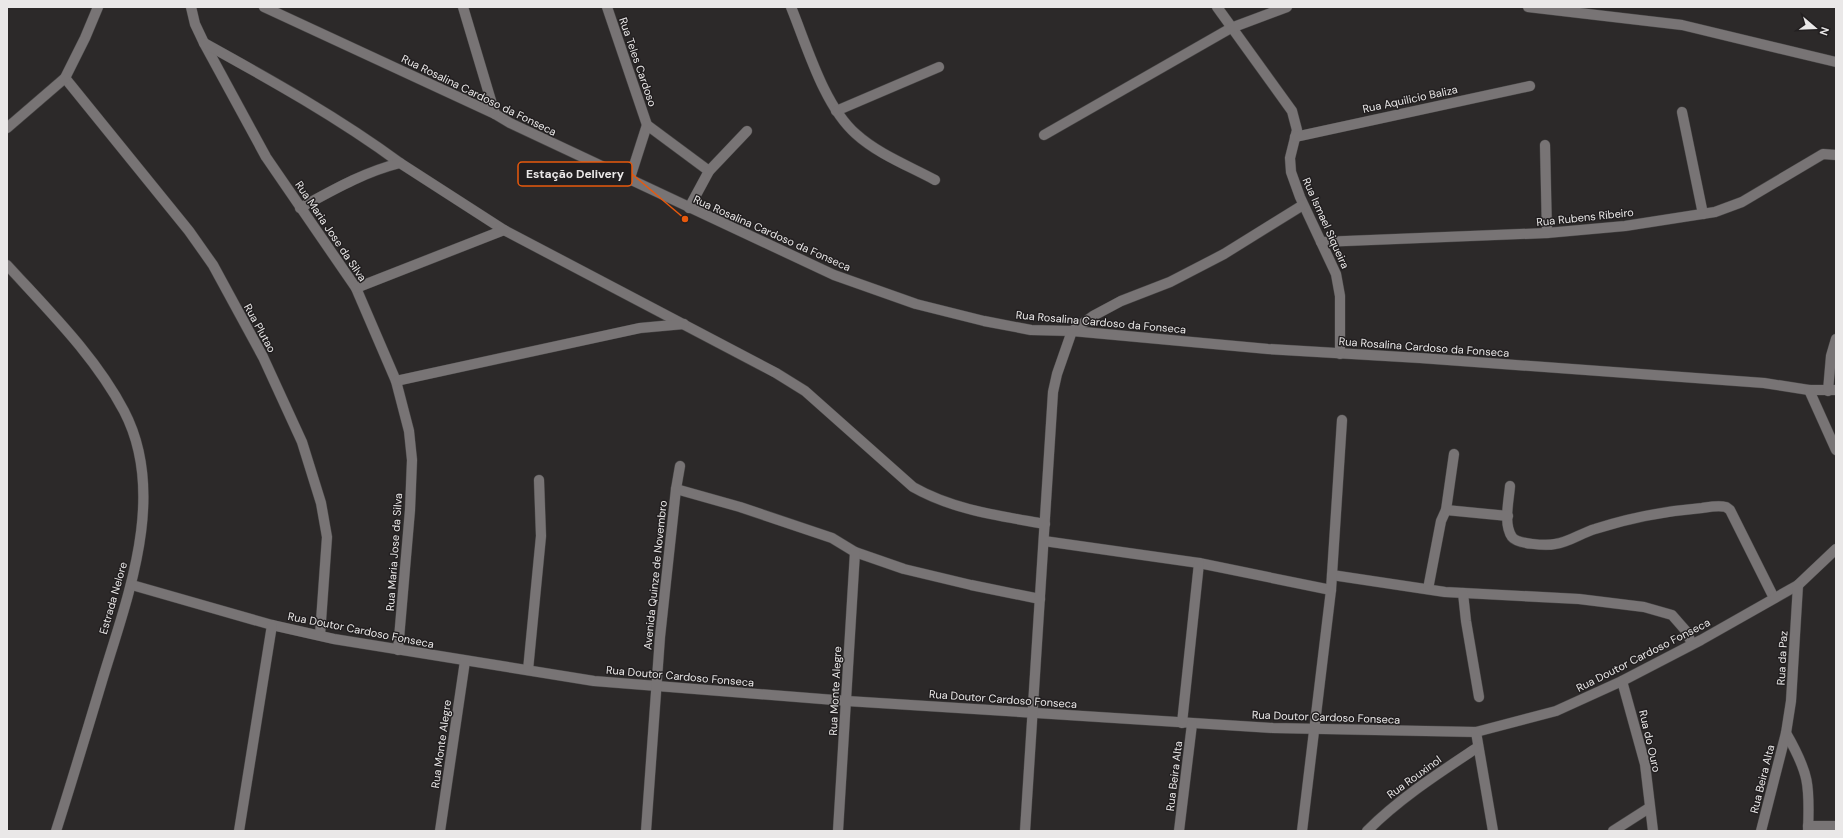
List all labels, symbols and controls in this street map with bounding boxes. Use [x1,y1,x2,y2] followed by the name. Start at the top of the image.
[1795,8,1835,48] north arrow
[616,16,660,108] street label: Rua Teles Cardoso
[1817,25,1832,37] text: N
[399,51,559,139] street label: Rua Rosalina Cardoso da Fonseca
[1361,82,1459,116] street label: Rua Aquilicio Baliza
[518,162,632,186] callout: Estação Delivery
[526,166,625,182] text: Estação Delivery
[1300,175,1352,271] street label: Rua Ismael Siqueira
[292,178,370,284] street label: Rua Maria Jose da Silva
[691,192,853,274] street label: Rua Rosalina Cardoso da Fonseca
[1536,205,1634,229] street label: Rua Rubens Ribeiro
[241,301,279,355] street label: Rua Plutao
[1015,308,1187,336] street label: Rua Rosalina Cardoso da Fonseca
[1338,334,1510,360] street label: Rua Rosalina Cardoso da Fonseca
[383,493,405,611] street label: Rua Maria Jose da Silva
[640,500,670,650] street label: Avenida Quinze de Novembro
[96,560,130,636] street label: Estrada Nelore
[287,609,435,651] street label: Rua Doutor Cardoso Fonseca
[1574,615,1712,695] street label: Rua Doutor Cardoso Fonseca
[1774,630,1790,686] street label: Rua da Paz
[826,646,844,736] street label: Rua Monte Alegre
[605,663,755,689] street label: Rua Doutor Cardoso Fonseca
[928,687,1078,711] street label: Rua Doutor Cardoso Fonseca
[428,699,454,789] street label: Rua Monte Alegre
[1252,707,1400,727] street label: Rua Doutor Cardoso Fonseca
[1636,709,1664,773] street label: Rua do Ouro
[1163,740,1185,812] street label: Rua Beira Alta
[1747,743,1777,815] street label: Rua Beira Alta
[1384,752,1444,802] street label: Rua Rouxinol

